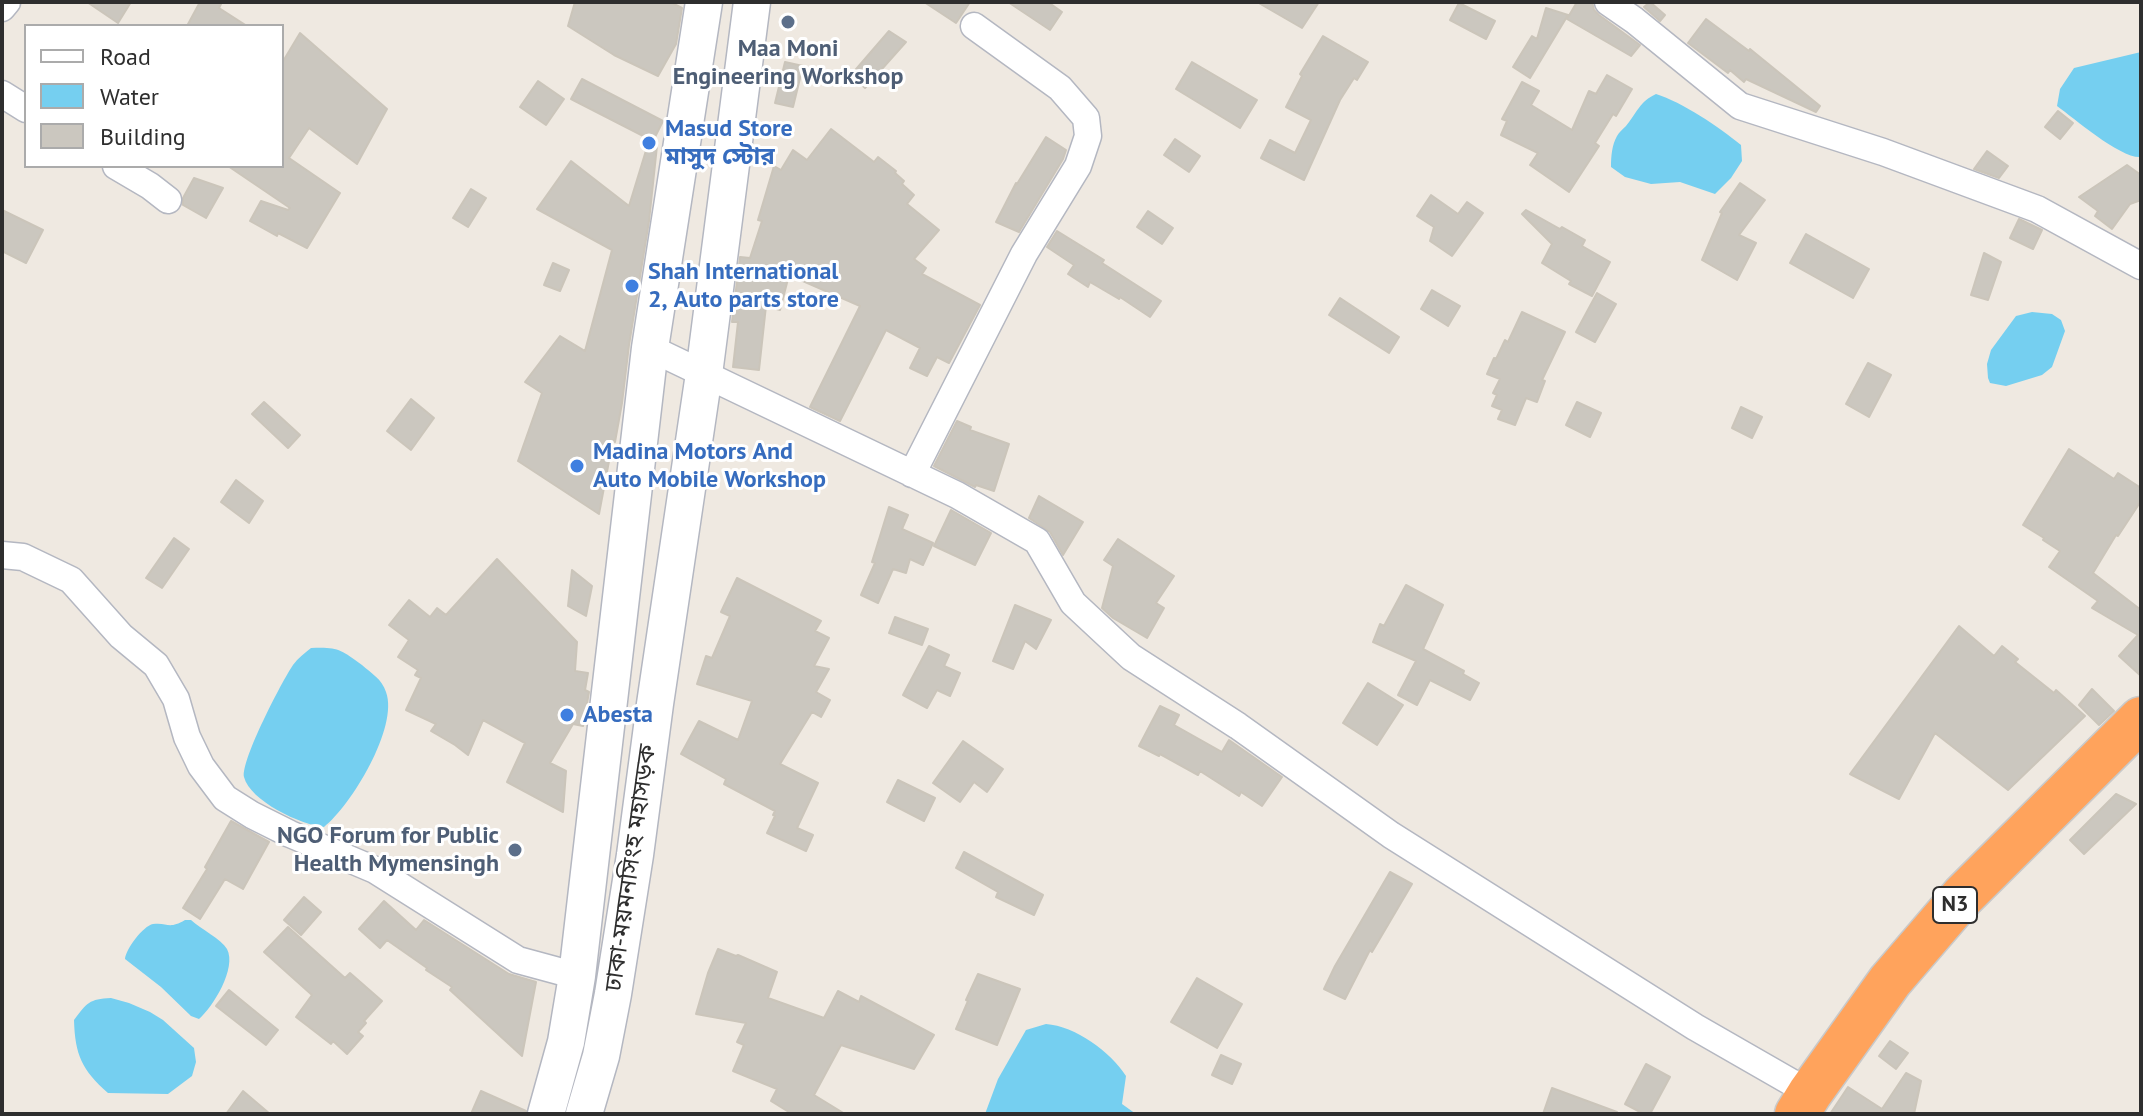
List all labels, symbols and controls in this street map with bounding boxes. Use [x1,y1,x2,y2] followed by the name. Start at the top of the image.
[779,13,797,31] marker: Maa Moni Engineering Workshop
[24,24,284,168] legend
[673,35,903,91] place label: Maa Moni Engineering Workshop
[100,41,151,72] text: Road
[100,81,159,112] text: Water
[665,115,793,171] place label: Masud Store মাসুদ স্টোর
[100,121,186,152] text: Building
[640,134,658,152] marker: Masud Store মাসুদ স্টোর
[648,258,839,314] place label: Shah International 2, Auto parts store
[623,277,641,295] marker: Shah International 2, Auto parts store
[593,438,826,494] place label: Madina Motors And Auto Mobile Workshop
[568,457,586,475] marker: Madina Motors And Auto Mobile Workshop
[583,701,653,729] place label: Abesta
[558,706,576,724] marker: Abesta
[599,743,663,993] street label: ঢাকা-ময়মনসিংহ মহাসড়ক
[277,822,499,878] place label: NGO Forum for Public Health Mymensingh
[506,841,524,859] marker: NGO Forum for Public Health Mymensingh
[1933,887,1977,923] road number: N3

